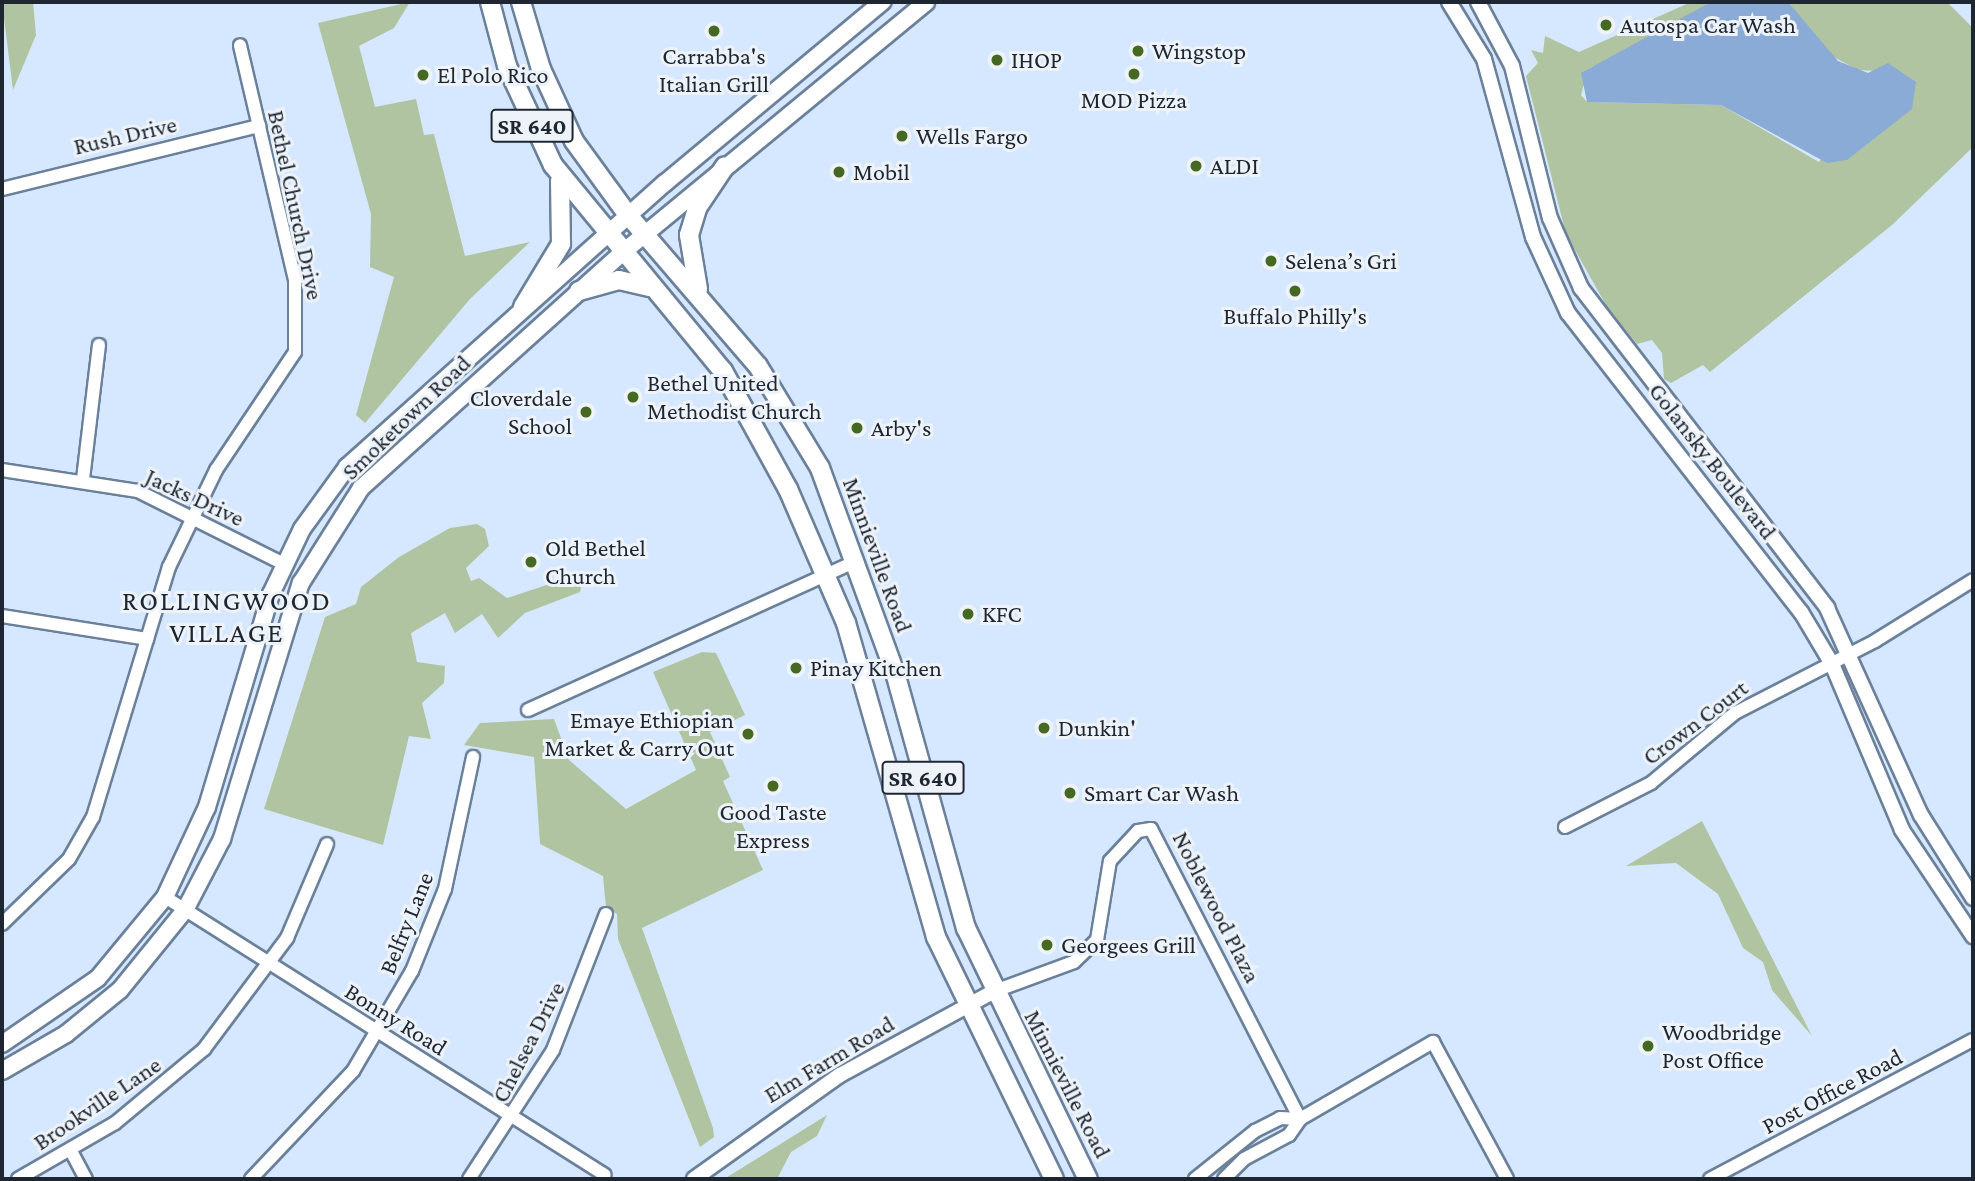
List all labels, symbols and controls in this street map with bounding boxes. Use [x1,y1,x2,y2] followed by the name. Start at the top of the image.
[1620,11,1796,39] place label: Autospa Car Wash
[1598,17,1614,33] marker: Autospa Car Wash
[706,23,722,39] marker: Carrabba's Italian Grill
[1152,37,1246,65] place label: Wingstop
[659,42,769,98] place label: Carrabba's Italian Grill
[1130,43,1146,59] marker: Wingstop
[1011,46,1062,74] place label: IHOP
[989,52,1005,68] marker: IHOP
[437,61,548,89] place label: El Polo Rico
[1126,66,1142,82] marker: MOD Pizza
[415,67,431,83] marker: El Polo Rico
[1081,86,1187,114] place label: MOD Pizza
[490,106,574,146] road number: SR 640
[262,108,330,302] street label: Bethel Church Drive
[71,109,179,161] street label: Rush Drive
[916,122,1028,150] place label: Wells Fargo
[894,128,910,144] marker: Wells Fargo
[1210,152,1259,180] place label: ALDI
[853,158,910,186] place label: Mobil
[1188,158,1204,174] marker: ALDI
[831,164,847,180] marker: Mobil
[1285,247,1397,275] place label: Selena’s Gri
[1263,253,1279,269] marker: Selena’s Gri
[1287,283,1303,299] marker: Buffalo Philly's
[1223,302,1367,330] place label: Buffalo Philly's
[336,348,476,486] street label: Smoketown Road
[647,369,822,425] place label: Bethel United Methodist Church
[1643,377,1783,545] street label: Golansky Boulevard
[470,384,572,440] place label: Cloverdale School
[625,389,641,405] marker: Bethel United Methodist Church
[578,404,594,420] marker: Cloverdale School
[871,414,931,442] place label: Arby's
[849,420,865,436] marker: Arby's
[141,462,249,532] street label: Jacks Drive
[837,474,919,636] street label: Minnieville Road
[545,534,646,590] place label: Old Bethel Church
[523,554,539,570] marker: Old Bethel Church
[123,584,331,650] district label: ROLLINGWOOD VILLAGE
[982,600,1022,628] place label: KFC
[960,606,976,622] marker: KFC
[810,654,942,682] place label: Pinay Kitchen
[788,660,804,676] marker: Pinay Kitchen
[1637,673,1753,771] street label: Crown Court
[545,706,734,762] place label: Emaye Ethiopian Market & Carry Out
[1058,714,1136,742] place label: Dunkin'
[1036,720,1052,736] marker: Dunkin'
[740,726,756,742] marker: Emaye Ethiopian Market & Carry Out
[881,758,965,798] road number: SR 640
[765,778,781,794] marker: Good Taste Express
[1084,779,1239,807] place label: Smart Car Wash
[1062,785,1078,801] marker: Smart Car Wash
[719,798,827,854] place label: Good Taste Express
[1167,827,1267,987] street label: Noblewood Plaza
[372,868,440,978] street label: Belfry Lane
[1061,931,1196,959] place label: Georgees Grill
[1039,937,1055,953] marker: Georgees Grill
[340,976,452,1062] street label: Bonny Road
[485,977,571,1107] street label: Chelsea Drive
[1018,1005,1118,1163] street label: Minnieville Road
[759,1009,899,1109] street label: Elm Farm Road
[1662,1018,1781,1074] place label: Woodbridge Post Office
[1640,1038,1656,1054] marker: Woodbridge Post Office
[1757,1042,1907,1140] street label: Post Office Road
[28,1050,166,1156] street label: Brookville Lane

